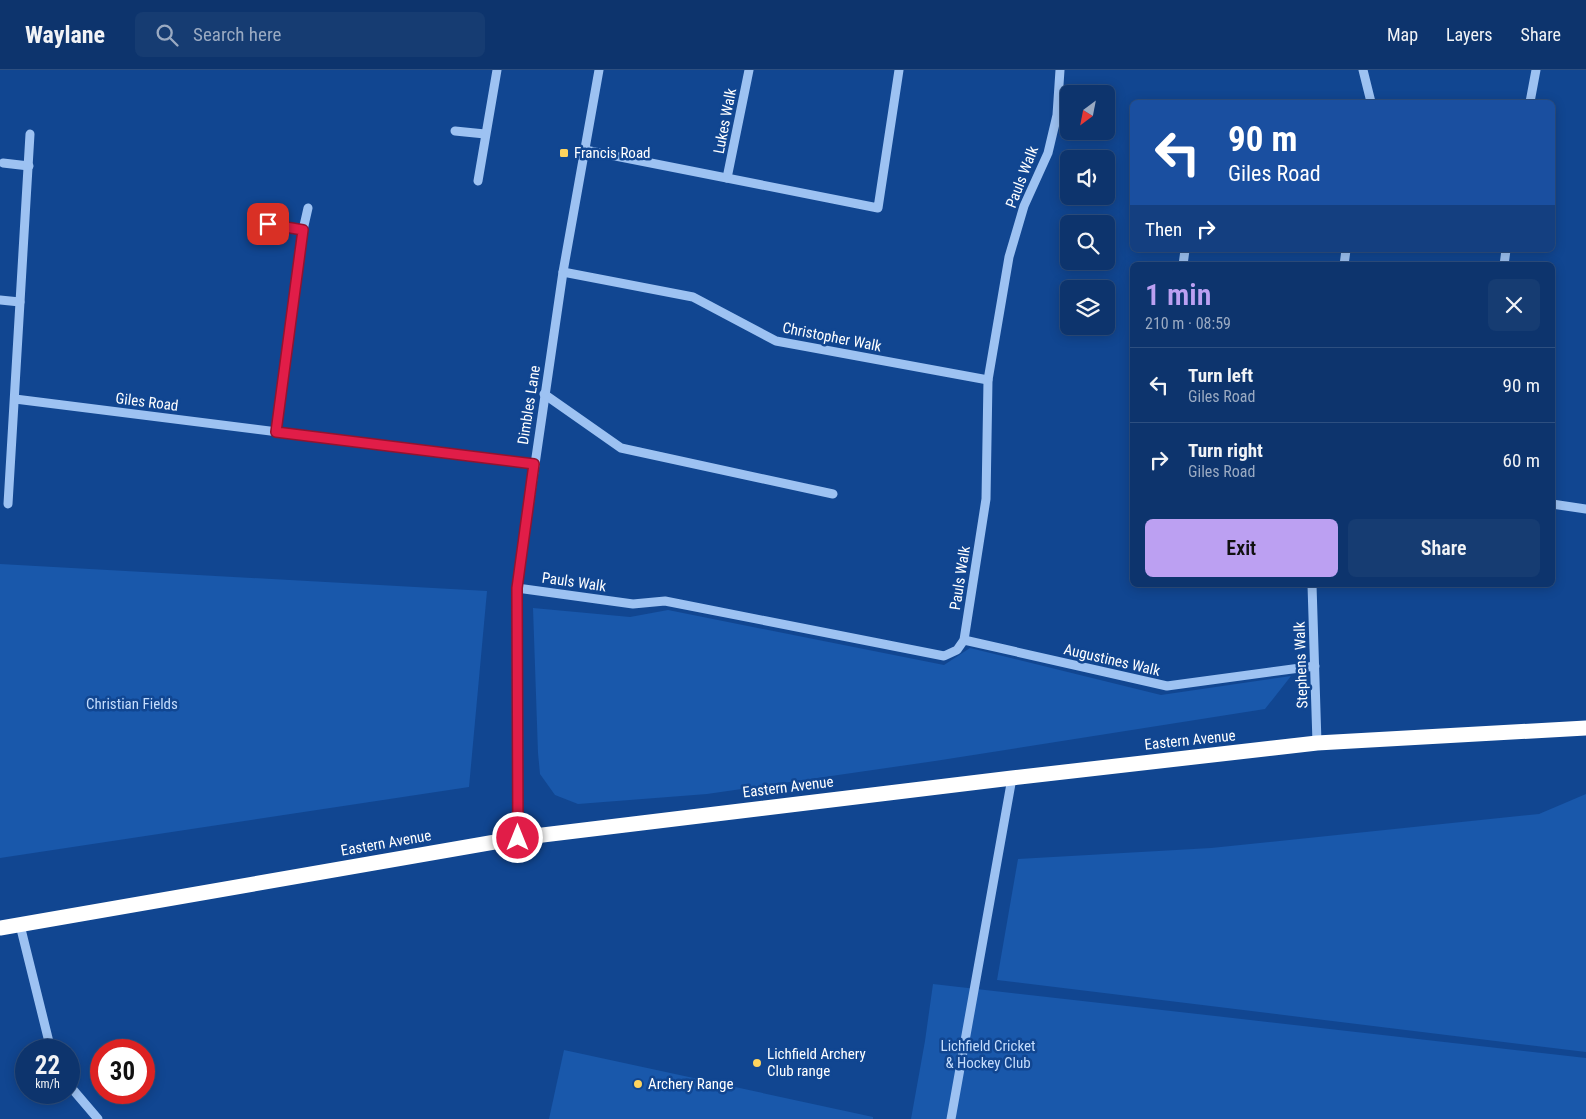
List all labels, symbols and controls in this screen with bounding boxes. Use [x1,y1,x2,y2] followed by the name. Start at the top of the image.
[135,12,485,57] search box
[25,21,105,49] text: Waylane
[153,21,181,49] icon: search
[193,23,281,46] text: Search here
[1387,24,1418,45] text: Map
[1446,24,1493,45] text: Layers
[1521,24,1561,45] text: Share
[1060,85,1115,140] north arrow
[1060,85,1115,335] map controls
[710,86,740,155] street label: Lukes Walk
[1228,119,1297,160] text: 90 m
[1145,120,1210,185] icon: left
[1002,143,1042,211] street label: Pauls Walk
[574,144,651,162] place label: Francis Road
[558,147,570,159] marker: Francis Road
[1060,150,1115,205] button: sound
[1228,161,1321,186] text: Giles Road
[247,203,289,245] pin
[254,210,282,238] icon: arrive
[1060,215,1115,270] button: search
[1192,215,1220,243] icon: right
[1145,218,1182,241] text: Then
[1145,277,1211,312] text: 1 min
[1488,279,1540,331] button: close
[1060,280,1115,335] button: layers
[1145,314,1231,333] text: 210 m · 08:59
[781,319,883,355] street label: Christopher Walk
[514,364,544,446] street label: Dimbles Lane
[1188,364,1253,387] text: Turn left
[1145,371,1173,399] icon: left
[1503,374,1540,397] text: 90 m
[1188,387,1255,406] text: Giles Road
[115,389,179,415] street label: Giles Road
[1188,439,1263,462] text: Turn right
[1145,446,1173,474] icon: right
[1503,449,1540,472] text: 60 m
[1188,462,1255,481] text: Giles Road
[1145,519,1338,577] button: Exit
[1348,519,1540,577] button: Share
[946,544,974,611] street label: Pauls Walk
[541,569,608,595] street label: Pauls Walk
[1290,621,1312,709] street label: Stephens Walk
[1062,640,1162,680] street label: Augustines Walk
[86,695,178,713] park label: Christian Fields
[1144,726,1236,754] street label: Eastern Avenue
[742,772,834,802] street label: Eastern Avenue
[491,811,543,863] position arrow
[339,826,433,860] street label: Eastern Avenue
[941,1037,1036,1072] park label: Lichfield Cricket & Hockey Club
[90,1039,155,1104] speed limit sign: 30
[767,1045,866,1080] place label: Lichfield Archery Club range
[35,1051,60,1080] text: 22
[751,1057,763,1069] marker: Lichfield Archery Club range
[648,1075,734,1093] place label: Archery Range
[35,1077,60,1091] text: km/h
[632,1078,644,1090] marker: Archery Range

